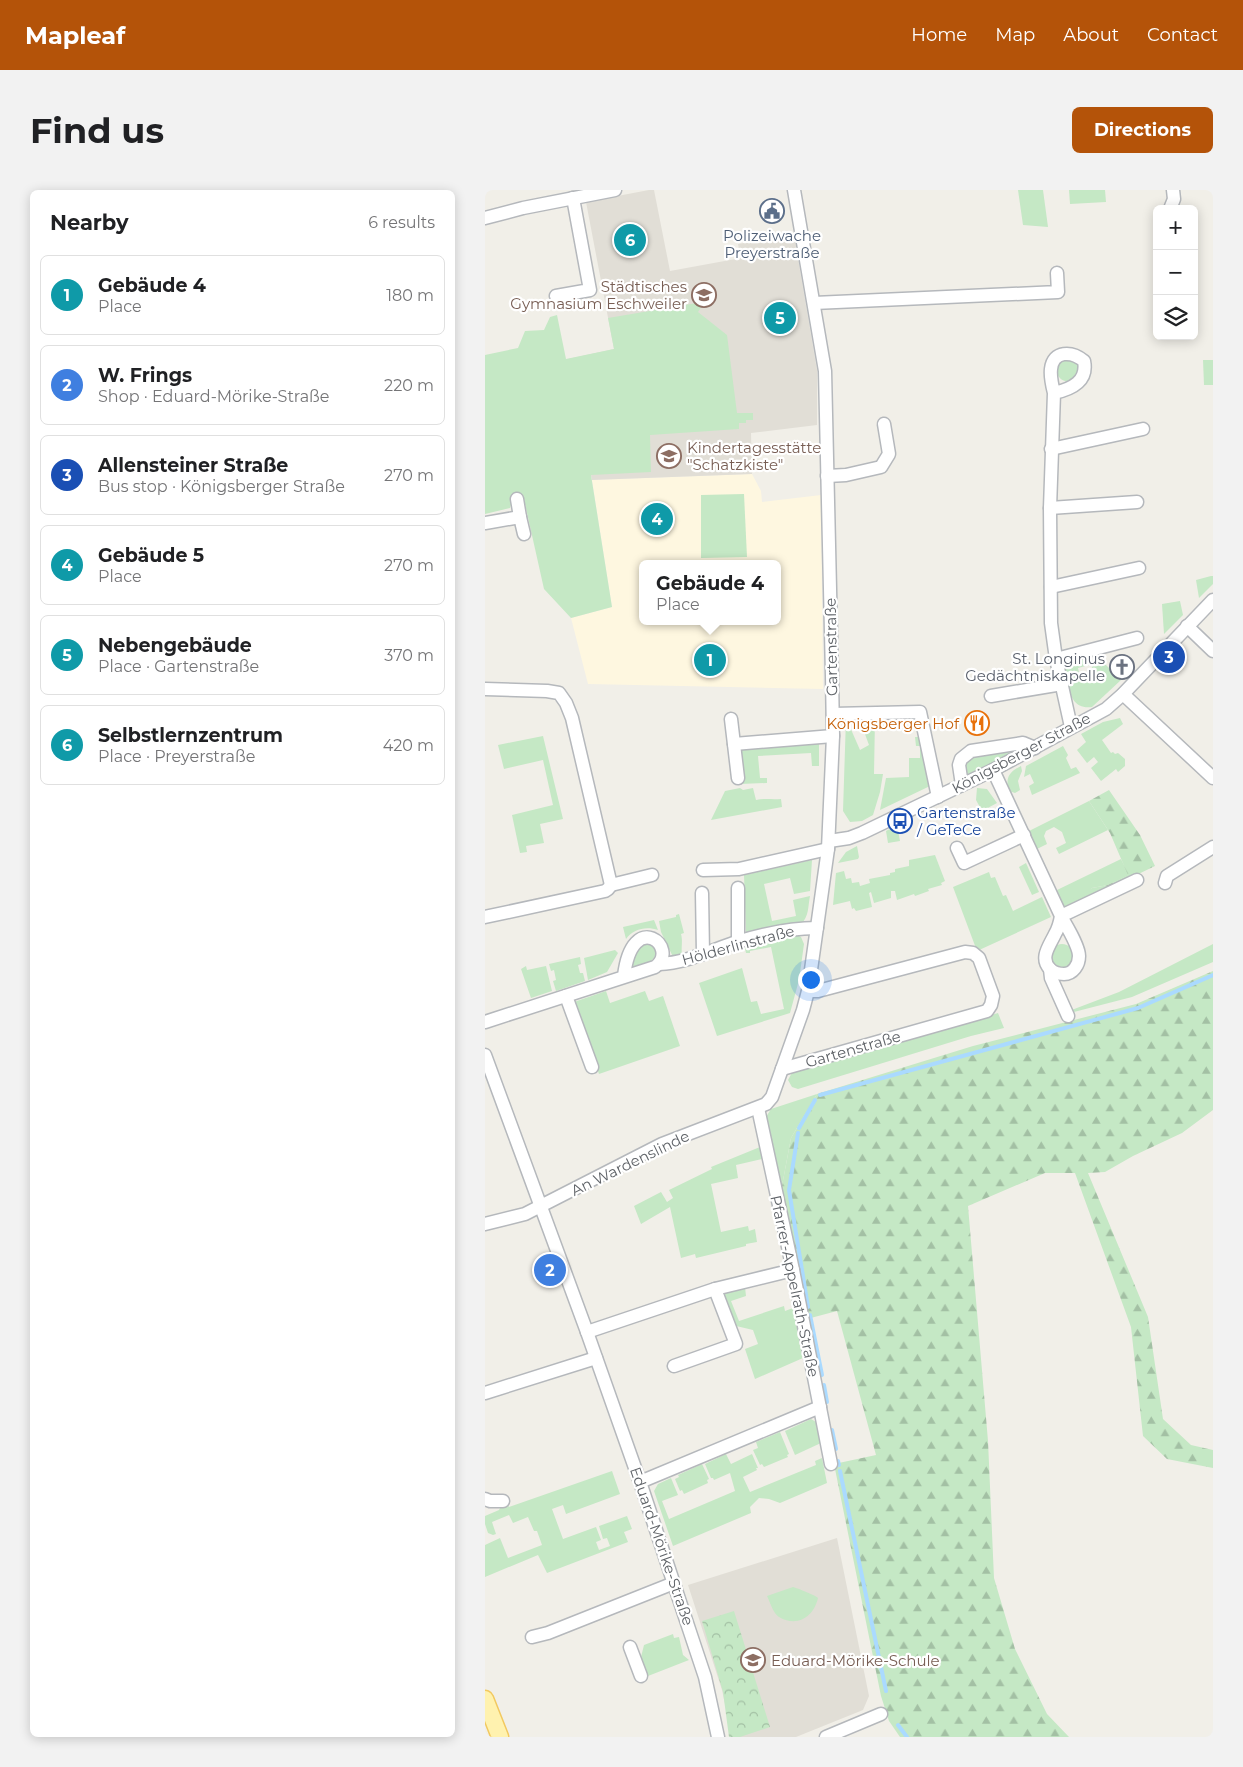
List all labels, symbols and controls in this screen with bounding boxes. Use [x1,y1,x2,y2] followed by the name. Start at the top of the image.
[25,21,125,50] text: Mapleaf
[911,24,967,46] text: Home
[995,24,1035,46] text: Map
[1063,24,1119,46] text: About
[1147,24,1218,46] text: Contact
[1072,107,1213,153] button: Directions
[30,109,164,152] text: Find us
[759,198,785,224] public building icon: Polizeiwache Preyerstraße
[1153,205,1198,340] map controls
[1153,205,1198,250] button: +
[50,210,129,235] text: Nearby
[368,213,435,232] text: 6 results
[614,221,646,259] pin: 6
[723,226,821,262] place label: Polizeiwache Preyerstraße
[1153,250,1198,295] button: −
[98,274,206,297] text: Gebäude 4
[510,277,687,313] place label: Städtisches Gymnasium Eschweiler
[691,282,717,308] school or university icon: Städtisches Gymnasium Eschweiler
[64,286,70,305] text: 1
[386,286,434,305] text: 180 m
[1153,295,1198,340] button: layers
[98,297,142,316] text: Place
[764,299,796,337] pin: 5
[98,364,192,387] text: W. Frings
[62,376,72,395] text: 2
[384,376,434,395] text: 220 m
[98,387,329,406] text: Shop · Eduard-Mörike-Straße
[687,438,821,474] place label: Kindertagesstätte "Schatzkiste"
[656,443,682,469] school or university icon: Kindertagesstätte "Schatzkiste"
[98,454,288,477] text: Allensteiner Straße
[62,466,72,485] text: 3
[384,466,434,485] text: 270 m
[98,477,345,496] text: Bus stop · Königsberger Straße
[641,500,673,538] pin: 4
[98,544,204,567] text: Gebäude 5
[61,556,73,575] text: 4
[384,556,434,575] text: 270 m
[639,560,781,625] popup
[98,567,142,586] text: Place
[656,572,764,595] text: Gebäude 4
[656,595,700,614] text: Place
[821,598,841,696] street label: Gartenstraße
[98,634,252,657] text: Nebengebäude
[1153,638,1185,676] pin: 3
[694,641,726,679] pin: 1
[62,646,72,665] text: 5
[384,646,434,665] text: 370 m
[965,649,1105,685] place label: St. Longinus Gedächtniskapelle
[1109,654,1135,680] church icon: St. Longinus Gedächtniskapelle
[98,657,259,676] text: Place · Gartenstraße
[948,708,1094,798] street label: Königsberger Straße
[964,710,990,736] restaurant icon: Königsberger Hof
[826,714,960,733] place label: Königsberger Hof
[98,724,283,747] text: Selbstlernzentrum
[62,736,72,755] text: 6
[383,736,434,755] text: 420 m
[98,747,255,766] text: Place · Preyerstraße
[916,803,1015,839] place label: Gartenstraße / GeTeCe
[887,808,913,834] bus stop icon: Gartenstraße / GeTeCe
[680,921,796,969] street label: Hölderlinstraße
[798,967,824,993] your location
[803,1026,903,1072] street label: Gartenstraße
[568,1126,692,1200] street label: An Wardenslinde
[766,1193,824,1379] street label: Pfarrer-Appelrath-Straße
[534,1251,566,1289] pin: 2
[626,1464,698,1628] street label: Eduard-Mörike-Straße
[740,1647,766,1673] school or university icon: Eduard-Mörike-Schule
[771,1651,940,1670] place label: Eduard-Mörike-Schule

